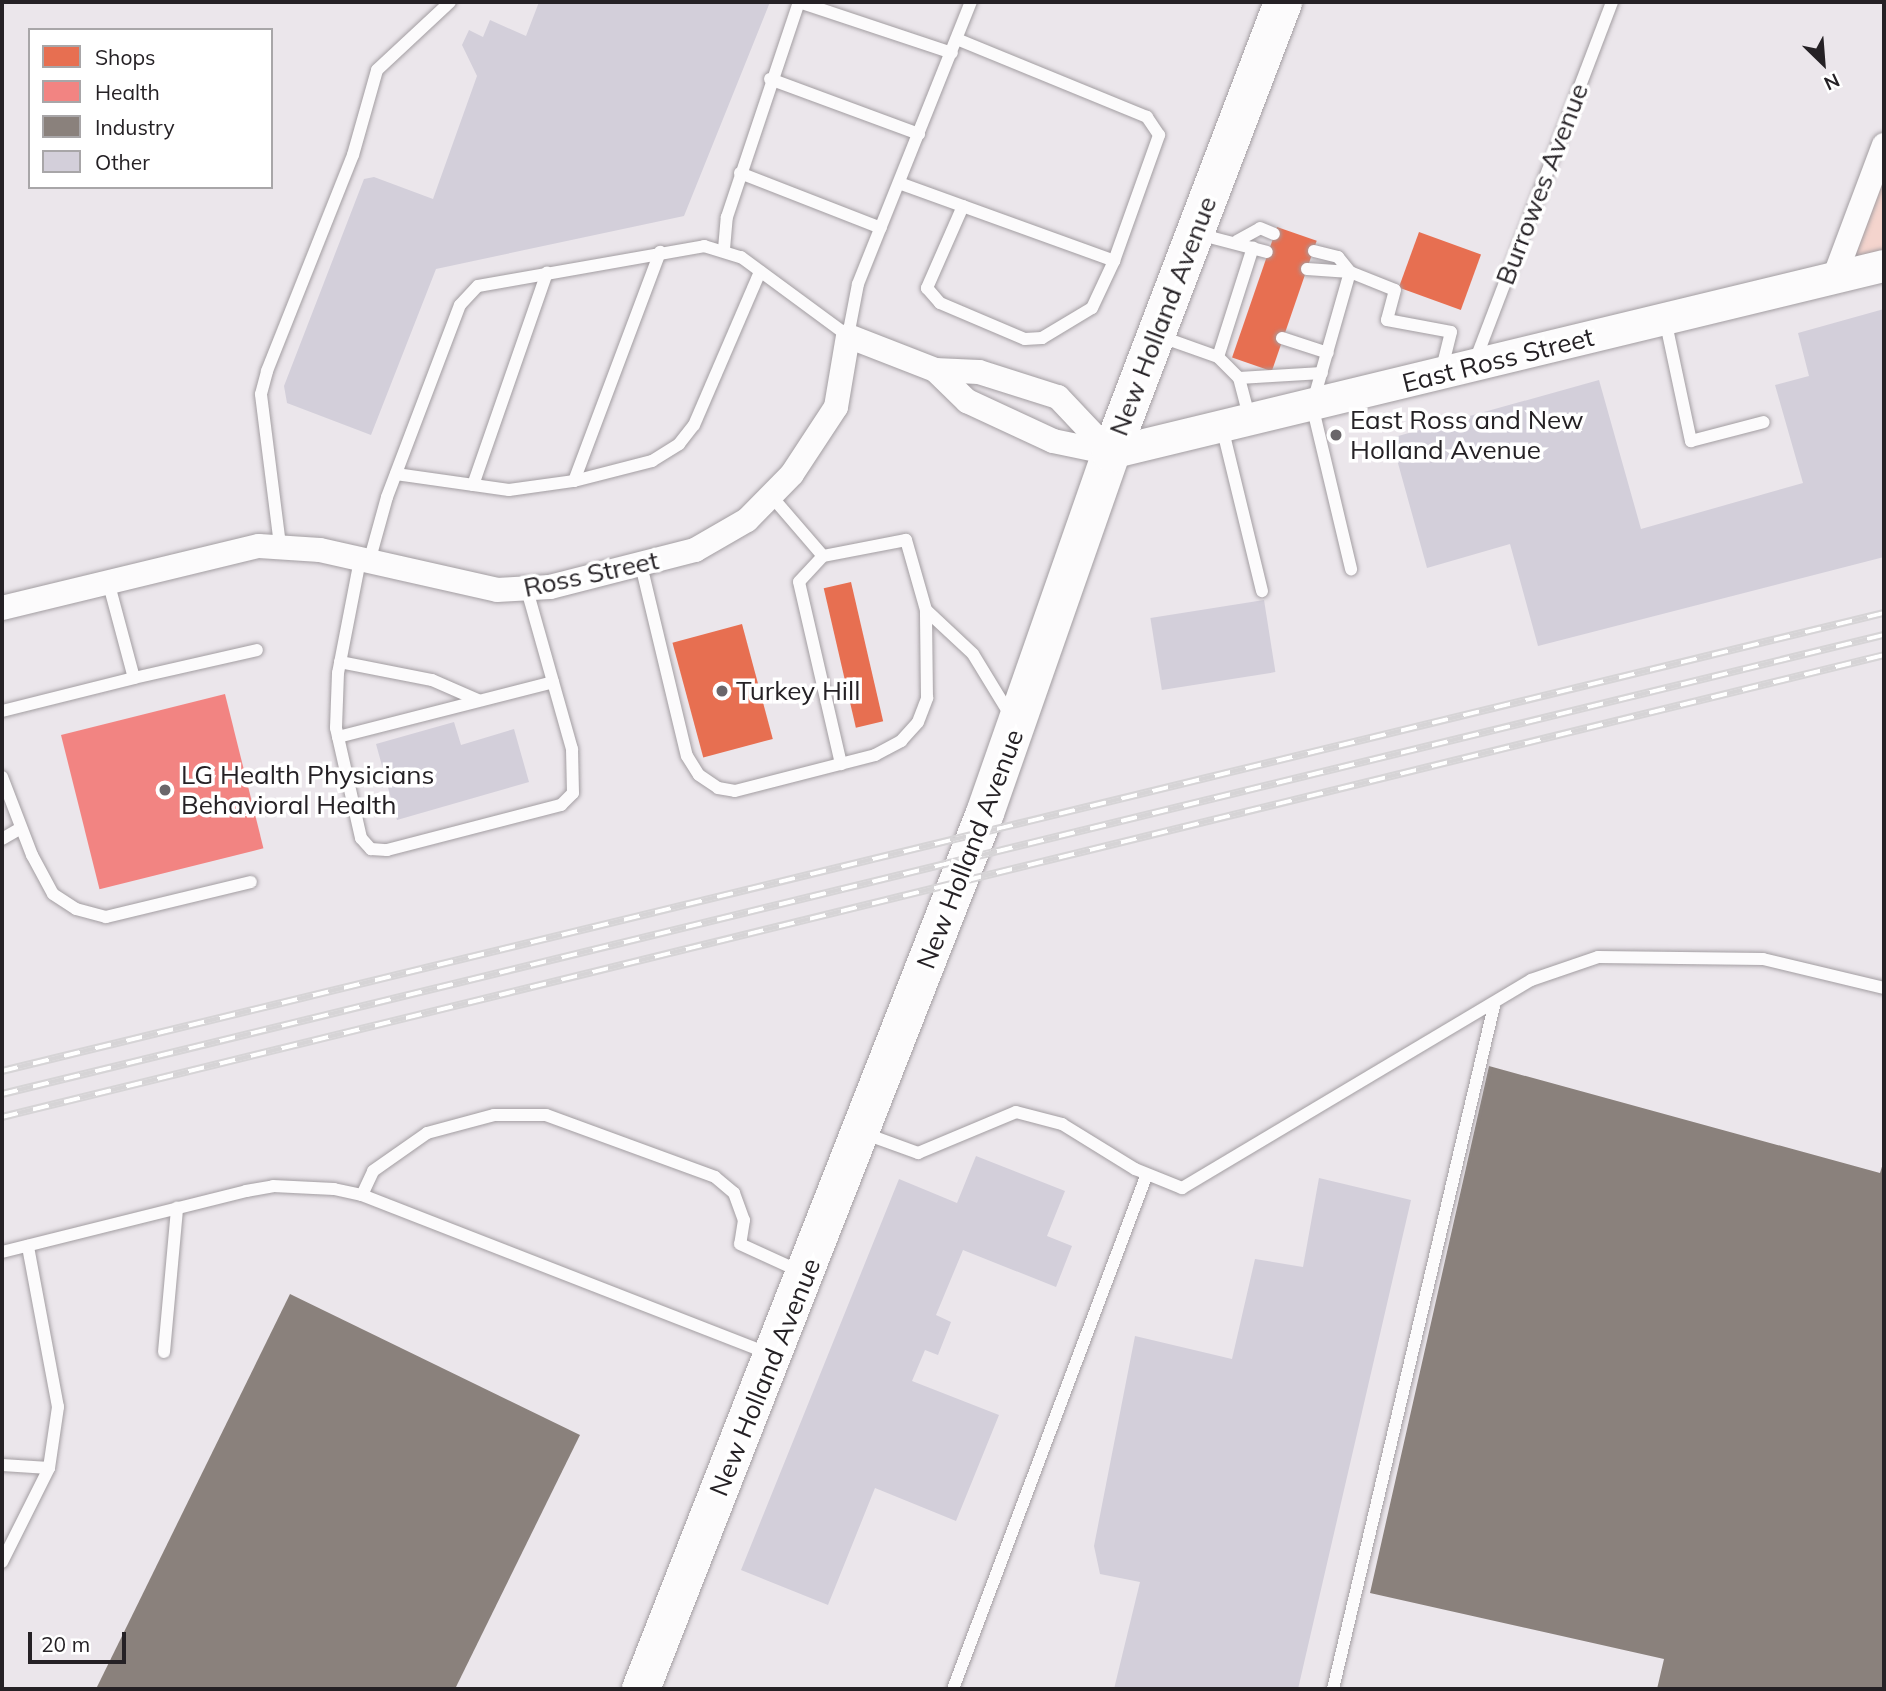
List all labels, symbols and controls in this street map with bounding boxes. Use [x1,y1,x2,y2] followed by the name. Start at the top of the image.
[28,28,273,189] legend
[1788,28,1858,98] north arrow
[95,44,155,70] text: Shops
[1820,68,1843,96] text: N
[95,79,160,105] text: Health
[1489,79,1595,289] street label: Burrowes Avenue
[95,114,175,140] text: Industry
[95,149,150,175] text: Other
[1103,192,1223,440] street label: New Holland Avenue
[1399,321,1597,399] street label: East Ross Street
[1350,404,1584,466] place label: East Ross and New Holland Avenue
[1328,427,1344,443] marker: East Ross and New Holland Avenue
[521,544,661,604] street label: Ross Street
[736,675,860,707] place label: Turkey Hill
[714,683,730,699] marker: Turkey Hill
[910,725,1030,973] street label: New Holland Avenue
[181,759,434,820] place label: LG Health Physicians Behavioral Health
[155,780,175,800] marker: LG Health Physicians Behavioral Health
[703,1254,827,1500] street label: New Holland Avenue
[32,1618,130,1662] scale bar
[41,1631,90,1657] text: 20 m

